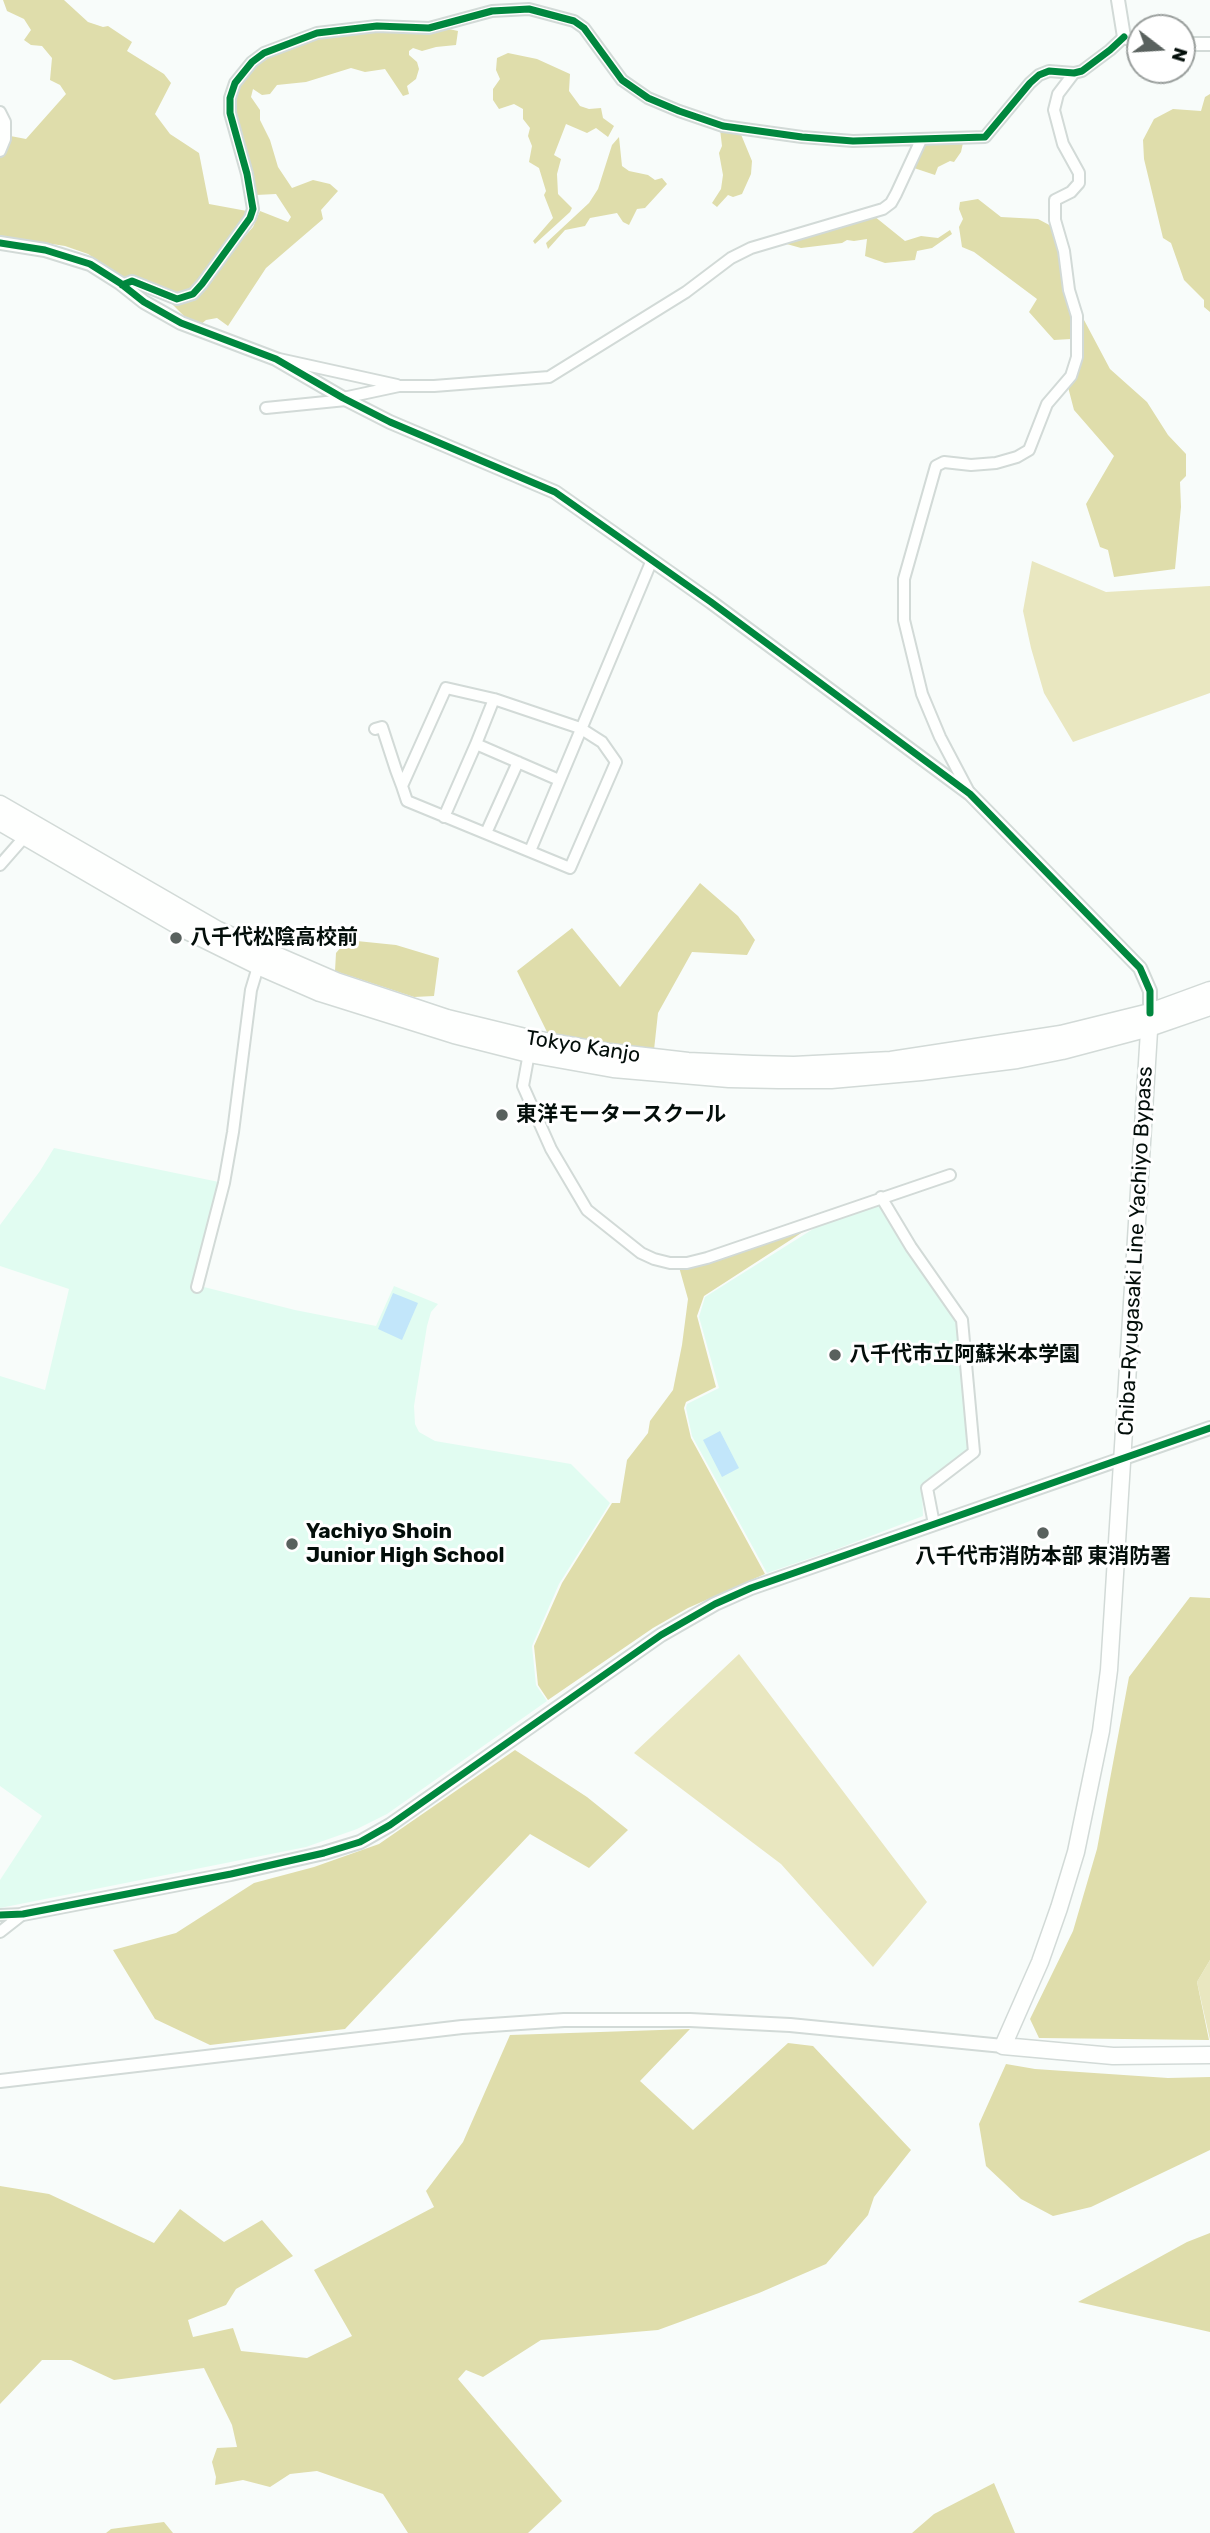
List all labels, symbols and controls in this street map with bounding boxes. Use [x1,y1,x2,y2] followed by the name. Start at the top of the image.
[1126,14,1196,84] north arrow
[1167,45,1193,65] text: N
[190,925,358,951] place label: 八千代松陰高校前
[168,930,184,946] marker: 八千代松陰高校前
[524,1026,642,1068] street label: Tokyo Kanjo
[1114,1066,1158,1436] street label: Chiba-Ryugasaki Line Yachiyo Bypass
[516,1102,726,1128] place label: 東洋モータースクール
[494,1107,510,1123] marker: 東洋モータースクール
[849,1342,1080,1368] place label: 八千代市立阿蘇米本学園
[827,1347,843,1363] marker: 八千代市立阿蘇米本学園
[306,1519,505,1569] place label: Yachiyo Shoin Junior High School
[1035,1525,1051,1541] marker: 八千代市消防本部 東消防署
[284,1536,300,1552] marker: Yachiyo Shoin Junior High School
[915,1544,1171,1570] place label: 八千代市消防本部 東消防署

